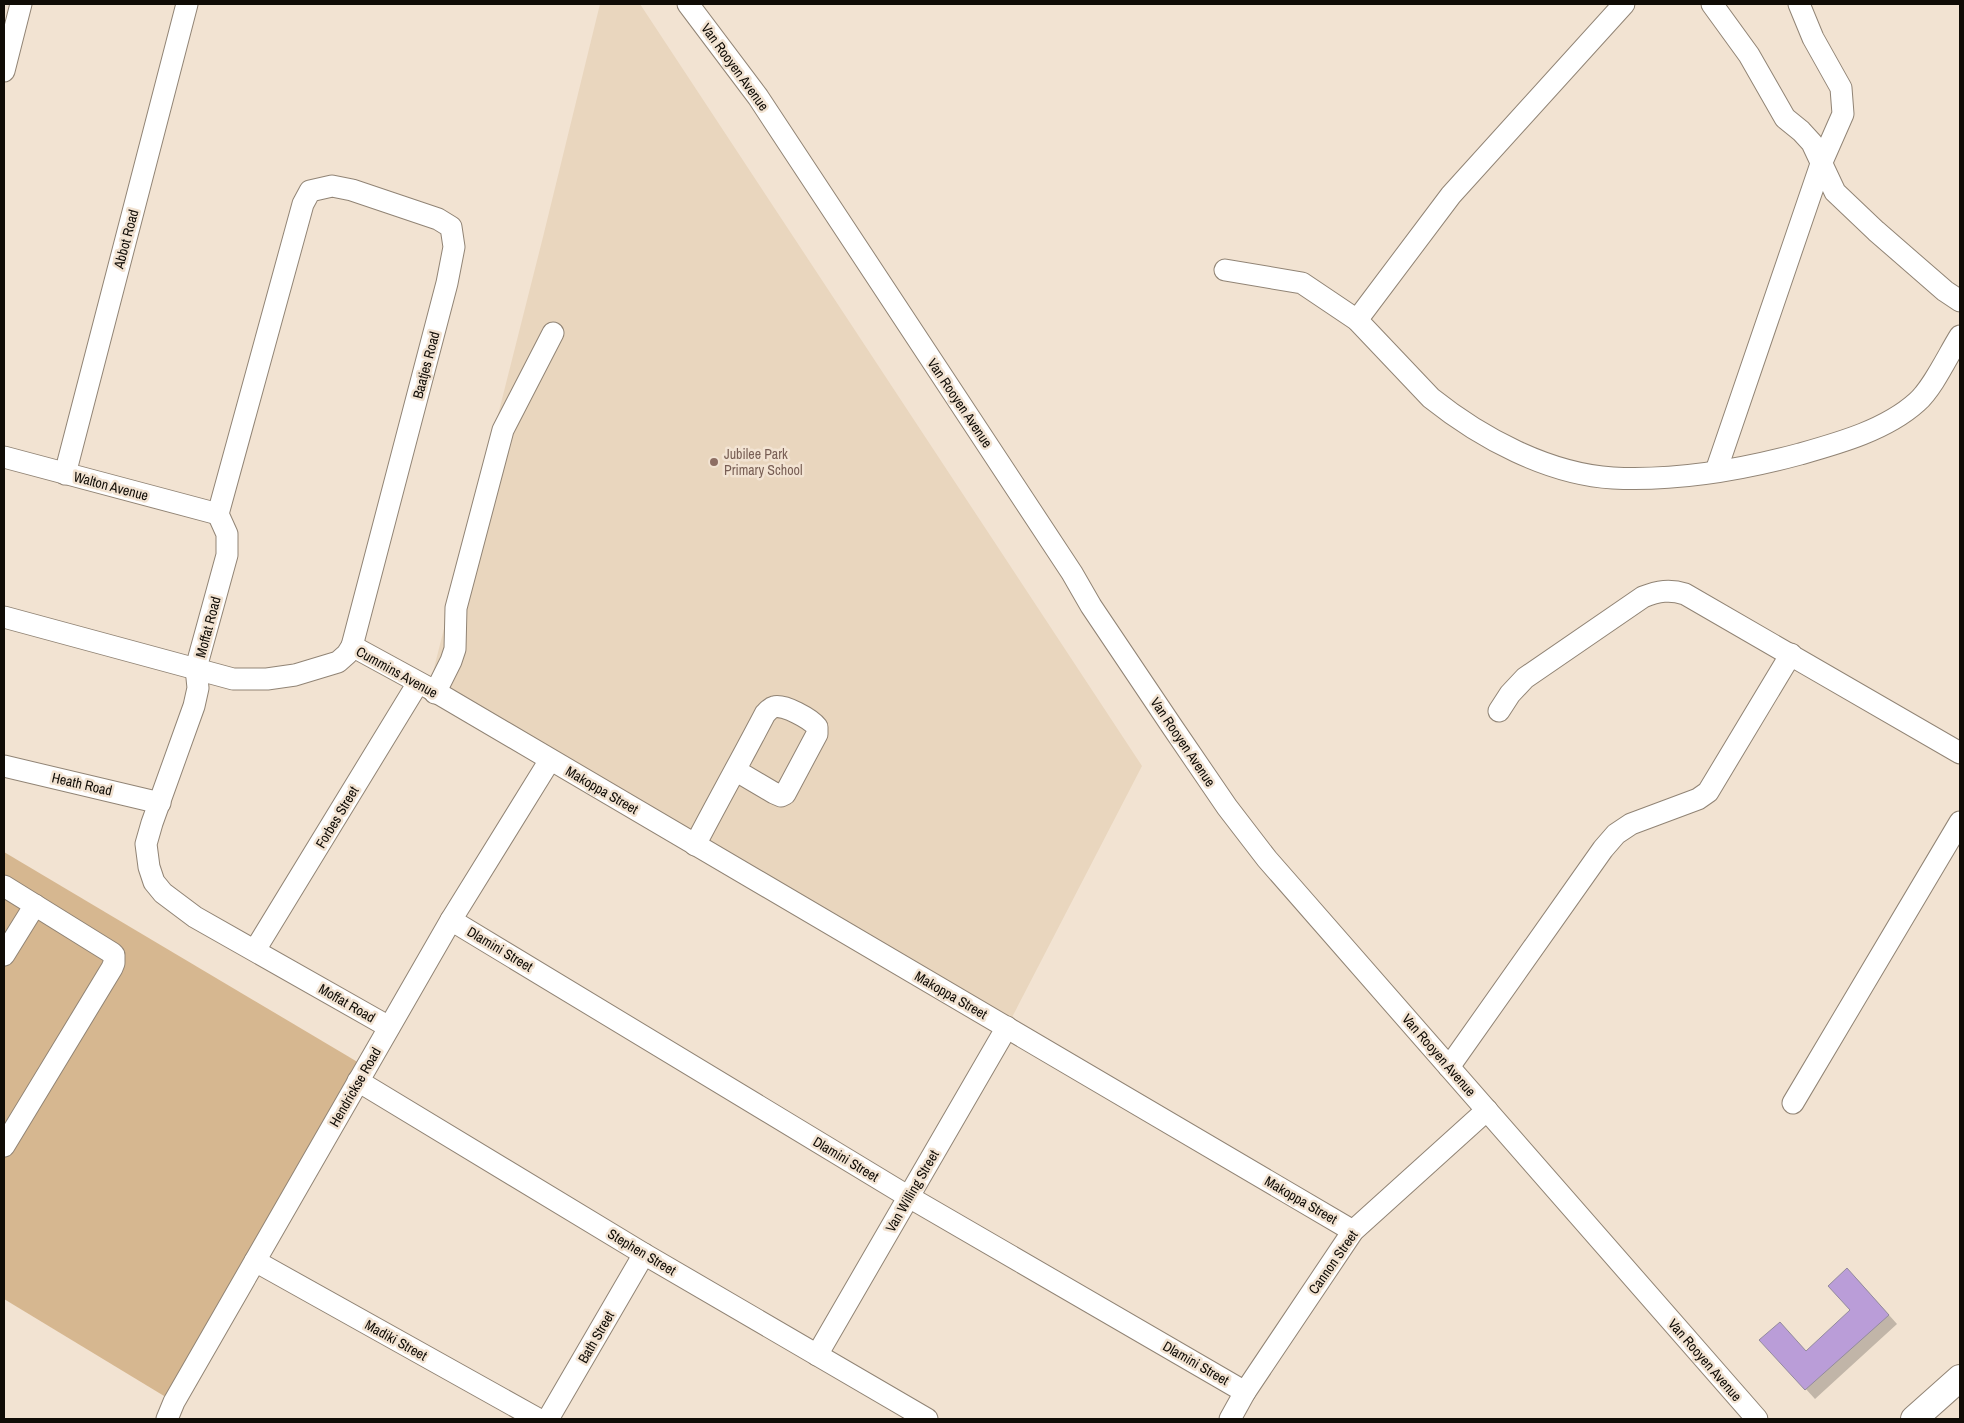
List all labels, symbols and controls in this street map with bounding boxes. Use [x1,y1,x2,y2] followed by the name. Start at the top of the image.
[697,20,773,114] street label: Van Rooyen Avenue
[109,207,143,272] street label: Abbot Road
[408,329,444,401] street label: Baatjes Road
[924,355,996,451] street label: Van Rooyen Avenue
[724,445,802,479] place label: Jubilee Park Primary School
[708,456,720,468] marker: Jubilee Park Primary School
[72,467,150,505] street label: Walton Avenue
[191,595,225,659] street label: Moffat Road
[353,642,441,702] street label: Cummins Avenue
[1147,694,1219,790] street label: Van Rooyen Avenue
[562,762,642,818] street label: Makoppa Street
[50,768,114,800] street label: Heath Road
[312,783,362,851] street label: Forbes Street
[464,922,536,976] street label: Dlamini Street
[911,967,991,1023] street label: Makoppa Street
[316,980,378,1026] street label: Moffat Road
[1398,1010,1480,1100] street label: Van Rooyen Avenue
[325,1044,385,1130] street label: Hendrickse Road
[810,1132,882,1186] street label: Dlamini Street
[881,1147,943,1235] street label: Van Willing Street
[1261,1172,1341,1228] street label: Makoppa Street
[605,1225,679,1279] street label: Stephen Street
[1304,1227,1362,1297] street label: Cannon Street
[574,1308,618,1366] street label: Bath Street
[1664,1315,1746,1405] street label: Van Rooyen Avenue
[362,1316,430,1364] street label: Madiki Street
[1160,1337,1232,1389] street label: Dlamini Street

